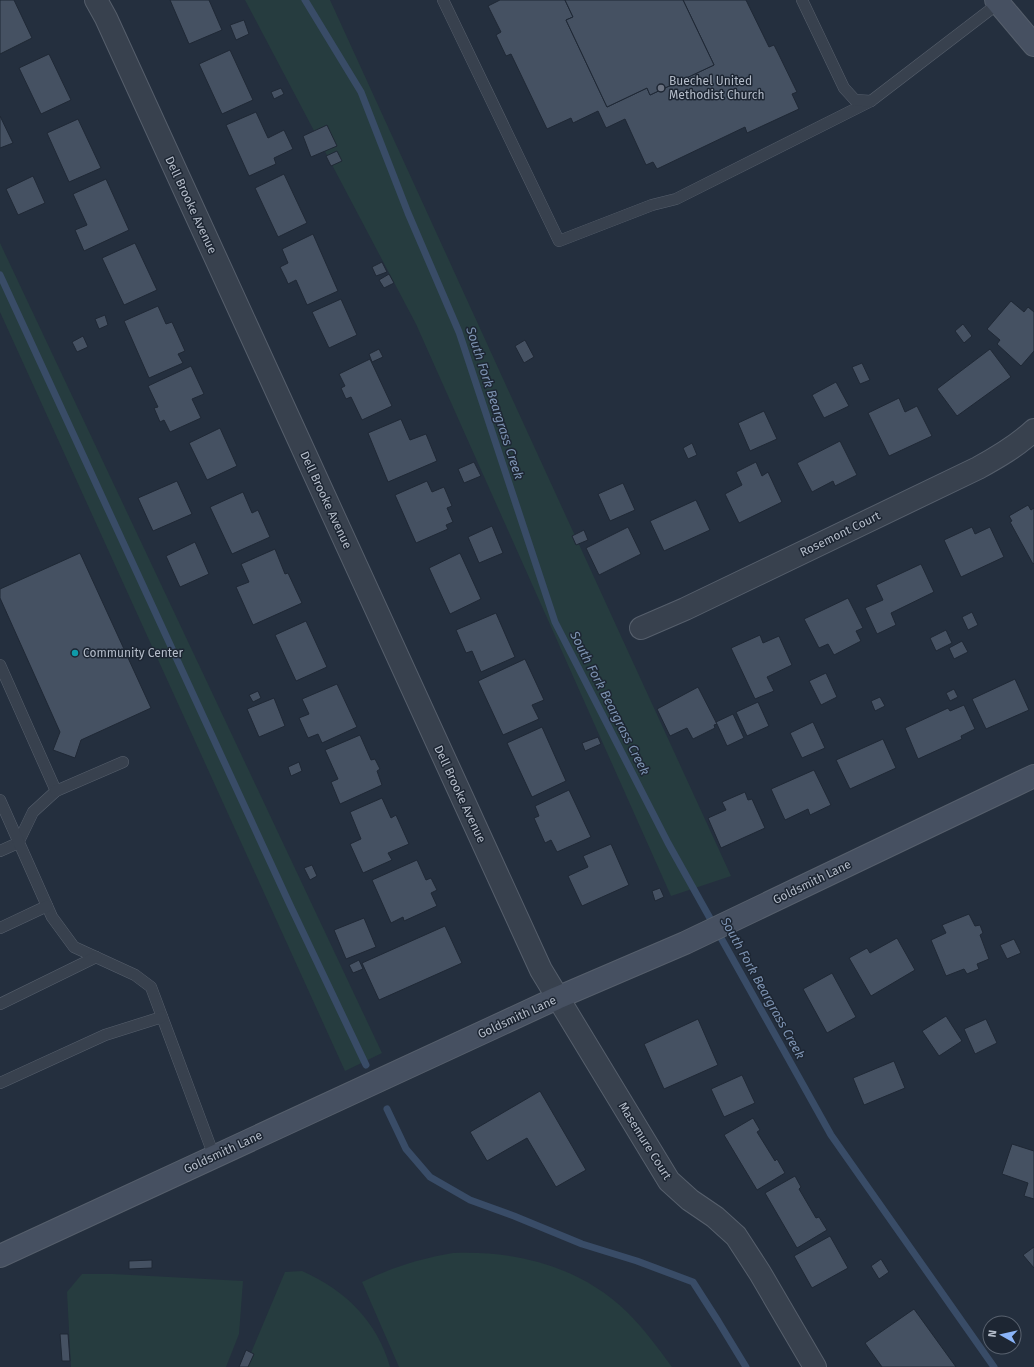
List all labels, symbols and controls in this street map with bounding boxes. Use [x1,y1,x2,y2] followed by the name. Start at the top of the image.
[669,74,765,102] place label: Buechel United Methodist Church
[656,83,666,93] marker: Buechel United Methodist Church
[162,154,220,256] street label: Dell Brooke Avenue
[463,324,527,481] water label: South Fork Beargrass Creek
[297,449,355,551] street label: Dell Brooke Avenue
[798,508,883,559] street label: Rosemont Court
[567,628,653,777] water label: South Fork Beargrass Creek
[83,646,184,660] place label: Community Center
[70,648,80,658] marker: Community Center
[431,743,489,845] street label: Dell Brooke Avenue
[771,857,853,907] street label: Goldsmith Lane
[717,914,808,1061] water label: South Fork Beargrass Creek
[476,993,558,1041] street label: Goldsmith Lane
[616,1100,675,1183] street label: Masemure Court
[182,1128,264,1176] street label: Goldsmith Lane
[982,1315,1022,1355] north arrow
[986,1329,1000,1338] text: N

